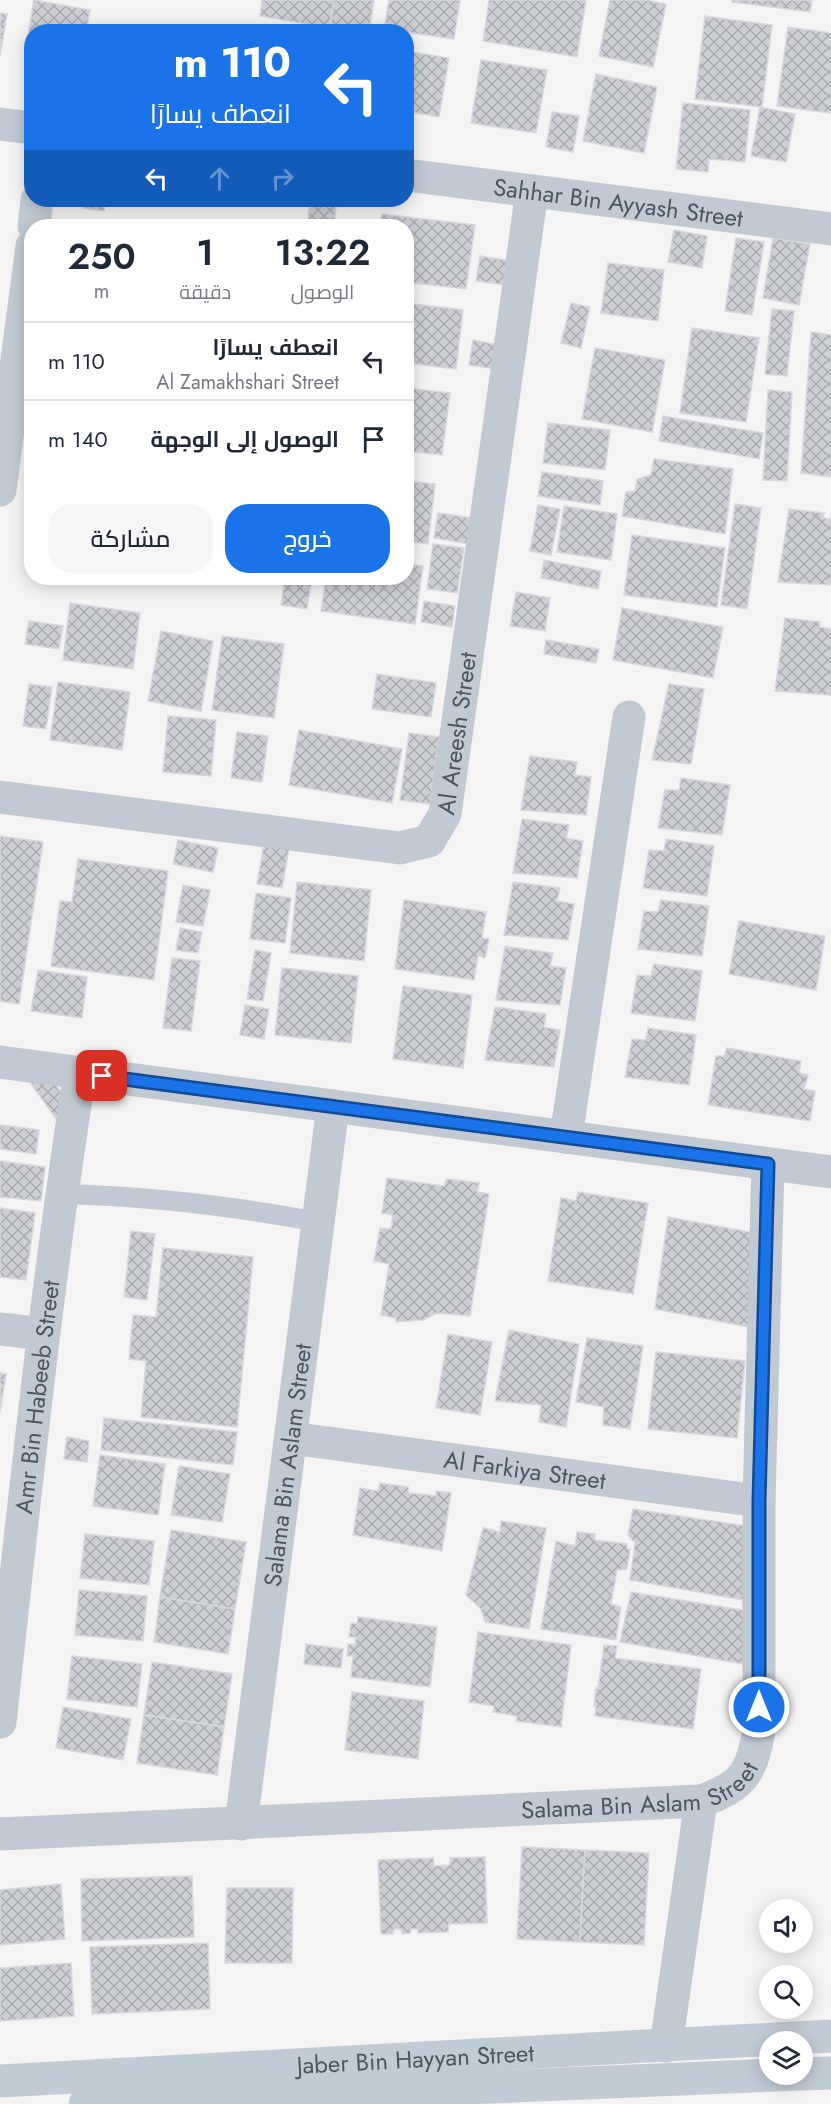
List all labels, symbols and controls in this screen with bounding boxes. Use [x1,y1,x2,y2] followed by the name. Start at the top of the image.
[173,32,291,93] text: 110 m
[312,48,390,126] icon: left
[150,94,291,133] text: انعطف يسارًا
[140,162,173,195] icon: left
[203,162,236,195] icon: ahead
[266,162,299,195] icon: right
[491,169,745,235] street label: Sahhar Bin Ayyash Street
[196,226,214,278] text: 1
[275,226,371,278] text: 13:22
[68,230,136,282] text: 250
[94,277,109,306] text: m
[179,278,231,307] text: دقيقة
[291,278,354,307] text: الوصول
[212,331,339,363] text: انعطف يسارًا
[48,345,105,377] text: 110 m
[357,345,390,378] icon: left
[156,368,339,397] text: Al Zamakhshari Street
[48,423,108,455] text: 140 m
[151,423,339,455] text: الوصول إلى الوجهة
[357,423,390,456] icon: arrive
[48,504,213,573] button: مشاركة
[225,504,390,573] button: خروج
[428,649,485,817] street label: Al Areesh Street
[76,1050,127,1101] pin
[85,1059,118,1092] icon: arrive
[6,1278,68,1516] street label: Amr Bin Habeeb Street
[254,1341,320,1588] street label: Salama Bin Aslam Street
[442,1441,608,1498] street label: Al Farkiya Street
[727,1675,791,1739] position arrow
[520,1755,766,1827] street label: Salama Bin Aslam Street
[759,1899,813,2085] map controls
[759,1899,813,1953] button: sound
[759,1965,813,2019] button: search
[759,2031,813,2085] button: layers
[293,2035,535,2083] street label: Jaber Bin Hayyan Street

